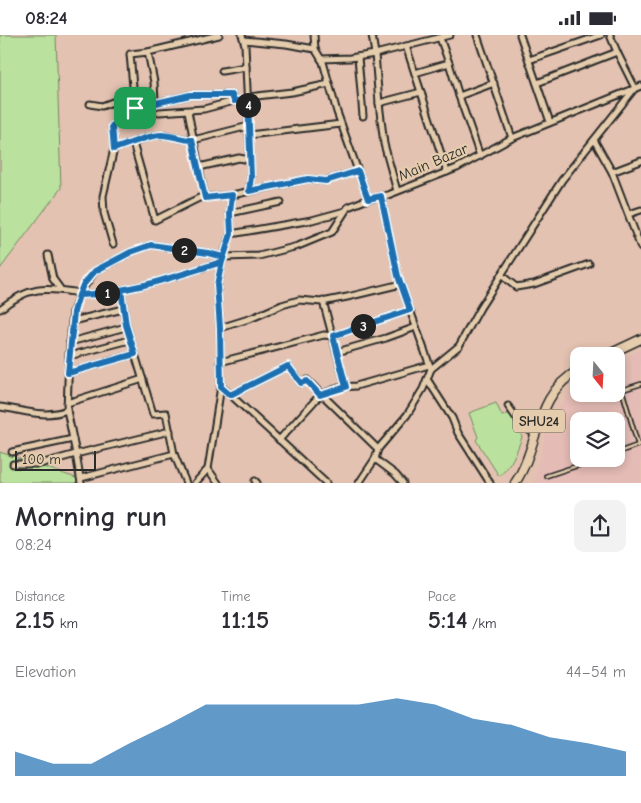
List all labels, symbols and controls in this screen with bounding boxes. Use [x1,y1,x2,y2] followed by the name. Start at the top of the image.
[25,7,67,29] text: 08:24
[114,87,156,129] pin
[236,93,260,117] pin: 4
[121,94,149,122] icon: arrive
[245,97,252,114] text: 4
[395,139,471,185] street label: Main Bazar
[172,237,196,263] pin: 2
[181,242,188,259] text: 2
[94,281,120,305] pin: 1
[105,285,110,302] text: 1
[350,313,376,339] pin: 3
[360,318,367,335] text: 3
[570,347,625,403] north arrow
[570,347,625,467] map controls
[513,409,565,433] road number: SHU24
[570,412,625,467] button: layers
[15,448,96,471] scale bar
[22,451,61,468] text: 100 m
[574,500,626,552] button: share
[15,501,167,533] text: Morning run
[15,536,52,554] text: 08:24
[15,588,65,605] text: Distance
[221,588,250,605] text: Time
[428,588,456,605] text: Pace
[15,605,55,634] text: 2.15
[221,605,269,634] text: 11:15
[428,605,467,634] text: 5:14
[55,615,78,632] text: km
[467,615,497,632] text: /km
[15,663,76,681] text: Elevation
[566,663,626,681] text: 44–54 m

